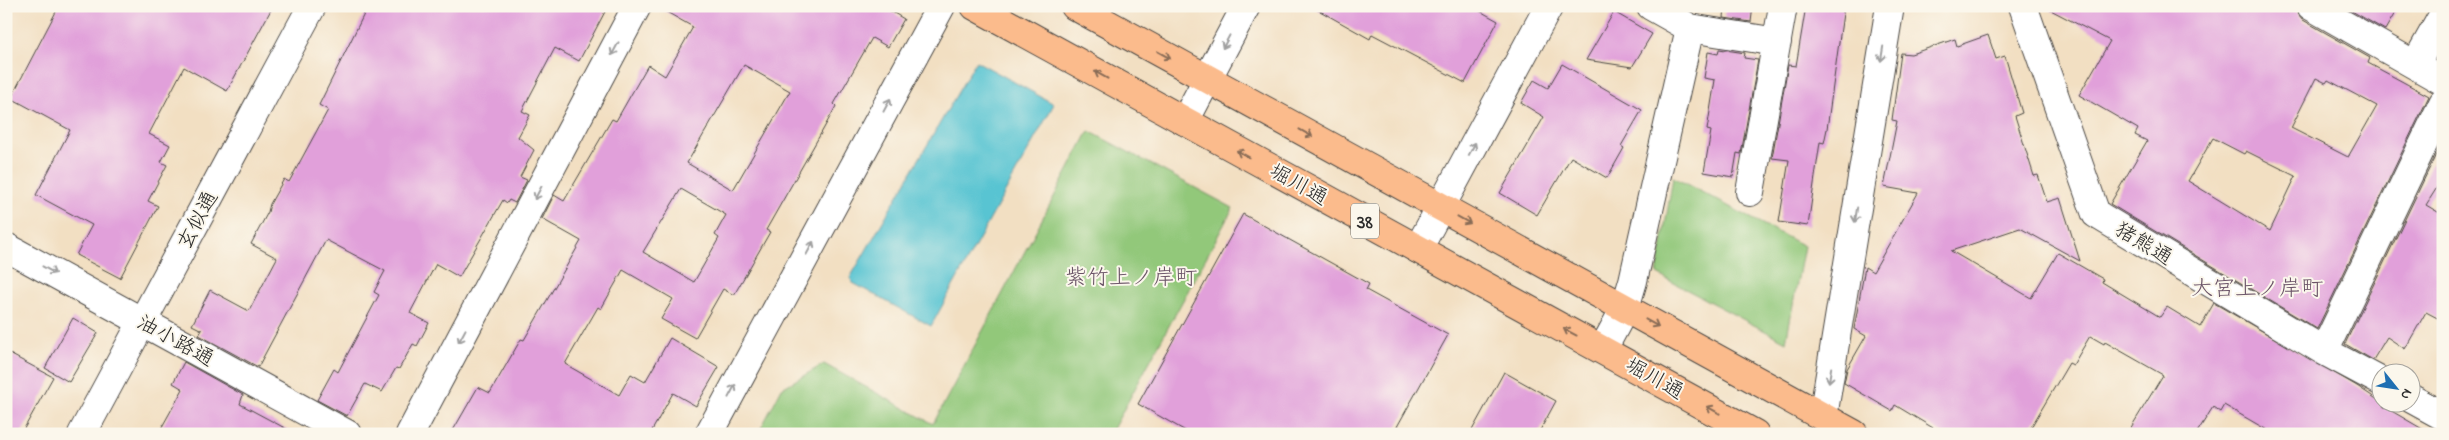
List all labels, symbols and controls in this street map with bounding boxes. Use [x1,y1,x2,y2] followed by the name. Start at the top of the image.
[1221,35,1231,49] one-way arrow
[609,42,619,56] one-way arrow
[1877,46,1887,62] one-way arrow
[1156,50,1171,60] one-way arrow
[1094,70,1109,79] one-way arrow
[882,98,892,113] one-way arrow
[1298,129,1313,138] one-way arrow
[1467,141,1477,156] one-way arrow
[1237,148,1251,158] one-way arrow
[1263,157,1333,214] street label: 堀川通
[533,185,543,200] one-way arrow
[171,186,227,256] street label: 玄似通
[1351,204,1379,238] road number: 38
[1851,206,1861,222] one-way arrow
[1456,216,1471,225] one-way arrow
[2108,216,2178,274] street label: 猪熊通
[805,241,815,256] one-way arrow
[1065,263,1197,295] district label: 紫竹上ノ岸町
[41,266,56,275] one-way arrow
[2191,274,2323,306] district label: 大宮上ノ岸町
[131,308,219,375] street label: 油小路通
[1645,318,1660,328] one-way arrow
[1564,326,1578,336] one-way arrow
[457,328,466,343] one-way arrow
[1619,351,1689,408] street label: 堀川通
[2372,362,2422,412] north arrow
[1825,367,1835,383] one-way arrow
[728,384,737,399] one-way arrow
[2395,384,2417,403] text: N
[1705,405,1720,415] one-way arrow

